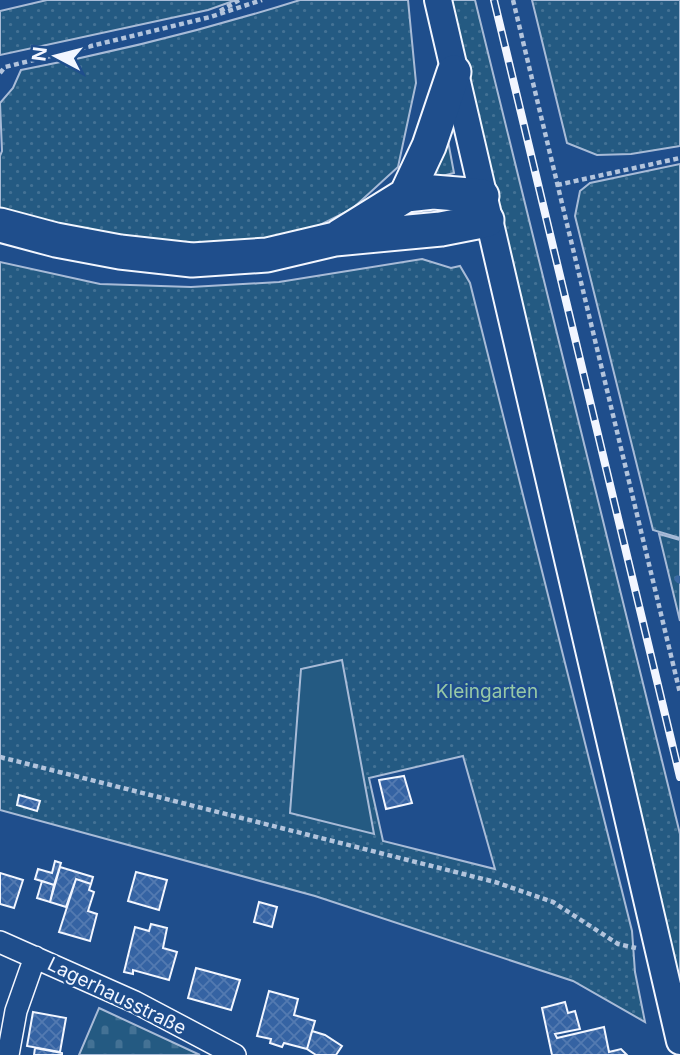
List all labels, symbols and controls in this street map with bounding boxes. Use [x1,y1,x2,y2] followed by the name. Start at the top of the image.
[21,21,91,91] north arrow
[27,45,52,63] text: N
[436,680,538,703] park label: Kleingarten
[44,952,190,1040] street label: Lagerhausstraße

